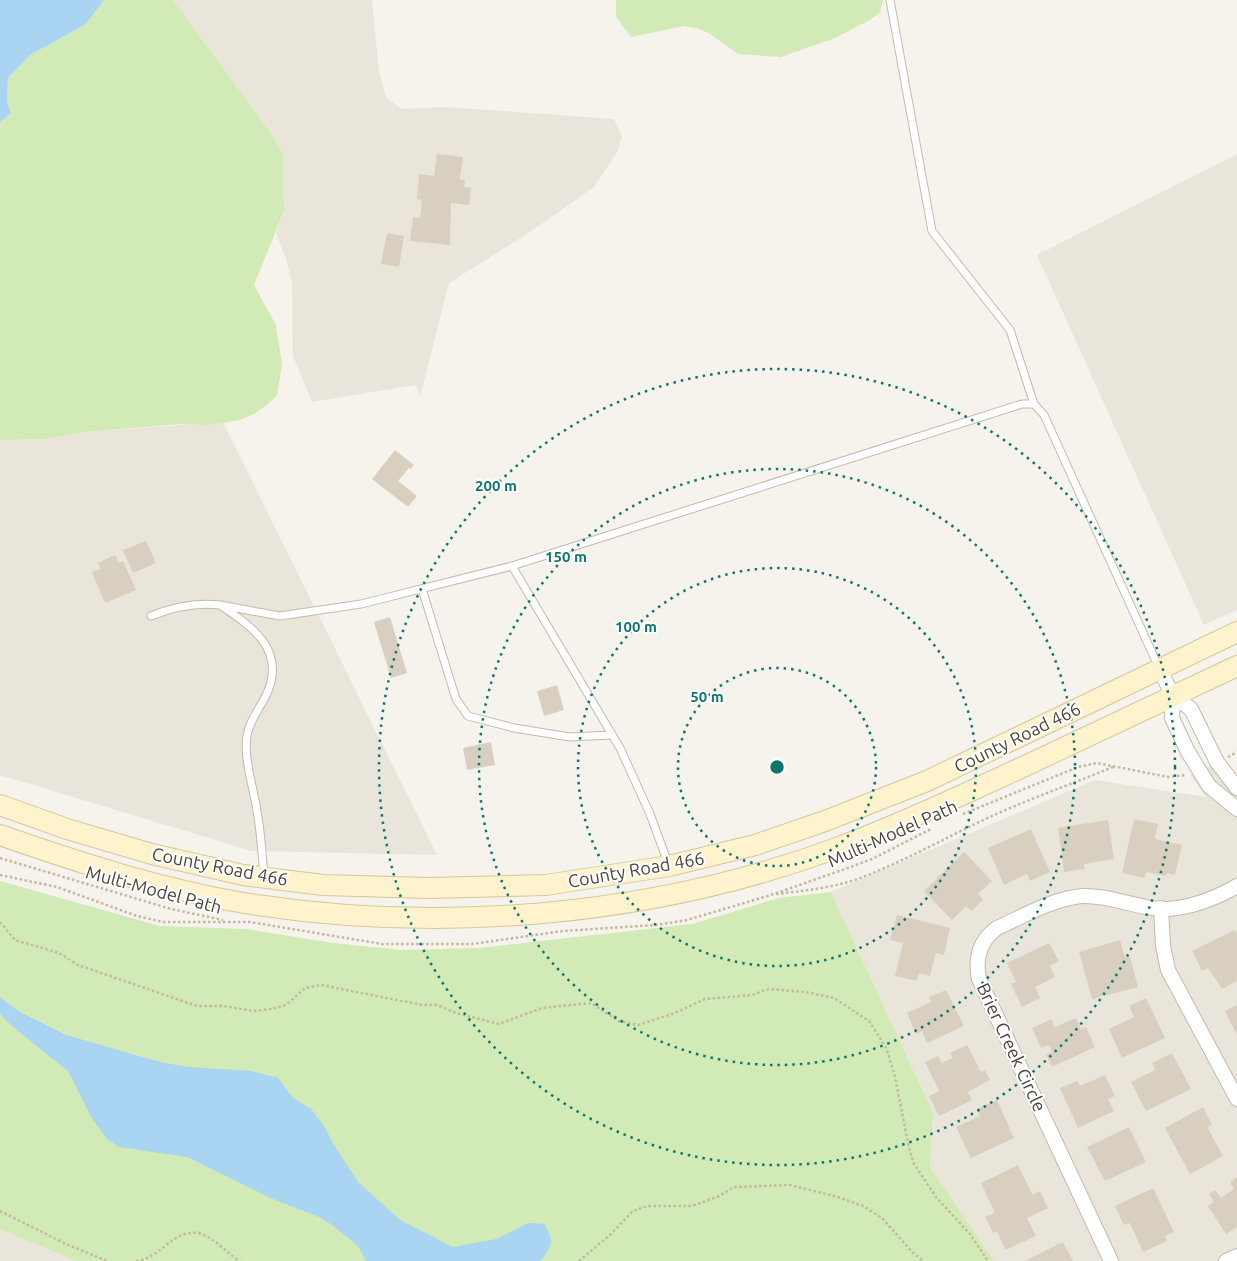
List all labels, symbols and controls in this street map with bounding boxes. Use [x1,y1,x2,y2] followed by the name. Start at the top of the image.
[475,477,517,494] text: 200 m
[545,548,587,565] text: 150 m
[615,618,657,635] text: 100 m
[690,688,724,705] text: 50 m
[951,698,1083,776] street label: County Road 466
[768,758,786,776] centre of rings
[824,795,960,871] street label: Multi-Model Path
[150,843,290,889] street label: County Road 466
[566,847,706,891] street label: County Road 466
[84,861,224,917] street label: Multi-Model Path
[973,979,1051,1115] street label: Brier Creek Circle

